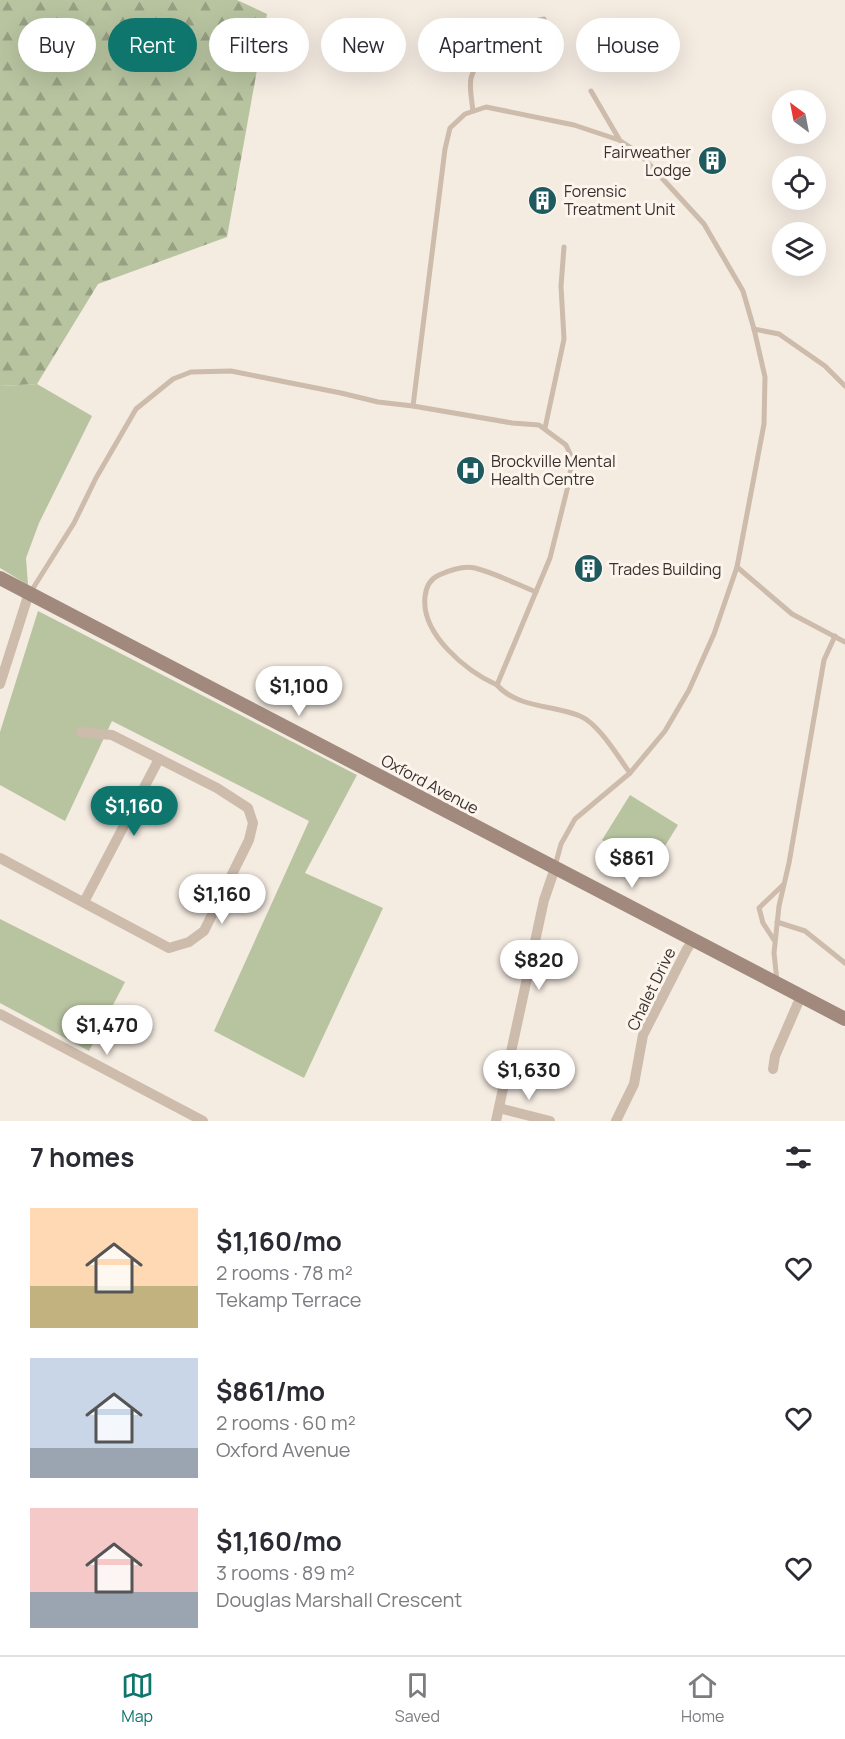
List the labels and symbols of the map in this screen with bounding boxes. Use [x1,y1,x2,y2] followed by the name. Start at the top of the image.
[772,90,826,144] north arrow
[604,141,691,181] place label: Fairweather Lodge
[696,145,728,177] building icon: Fairweather Lodge
[564,180,675,220] place label: Forensic Treatment Unit
[527,184,559,216] building icon: Forensic Treatment Unit
[491,450,616,490] place label: Brockville Mental Health Centre
[454,454,486,486] hospital icon: Brockville Mental Health Centre
[572,553,604,585] building icon: Trades Building
[609,558,722,580] place label: Trades Building
[250,666,348,717] pin: $1,100
[377,749,483,819] street label: Oxford Avenue
[85,786,183,837] pin: $1,160
[596,838,668,889] pin: $861
[173,874,271,925] pin: $1,160
[503,940,575,991] pin: $820
[621,944,681,1034] street label: Chalet Drive
[58,1005,156,1056] pin: $1,470
[480,1050,578,1101] pin: $1,630

